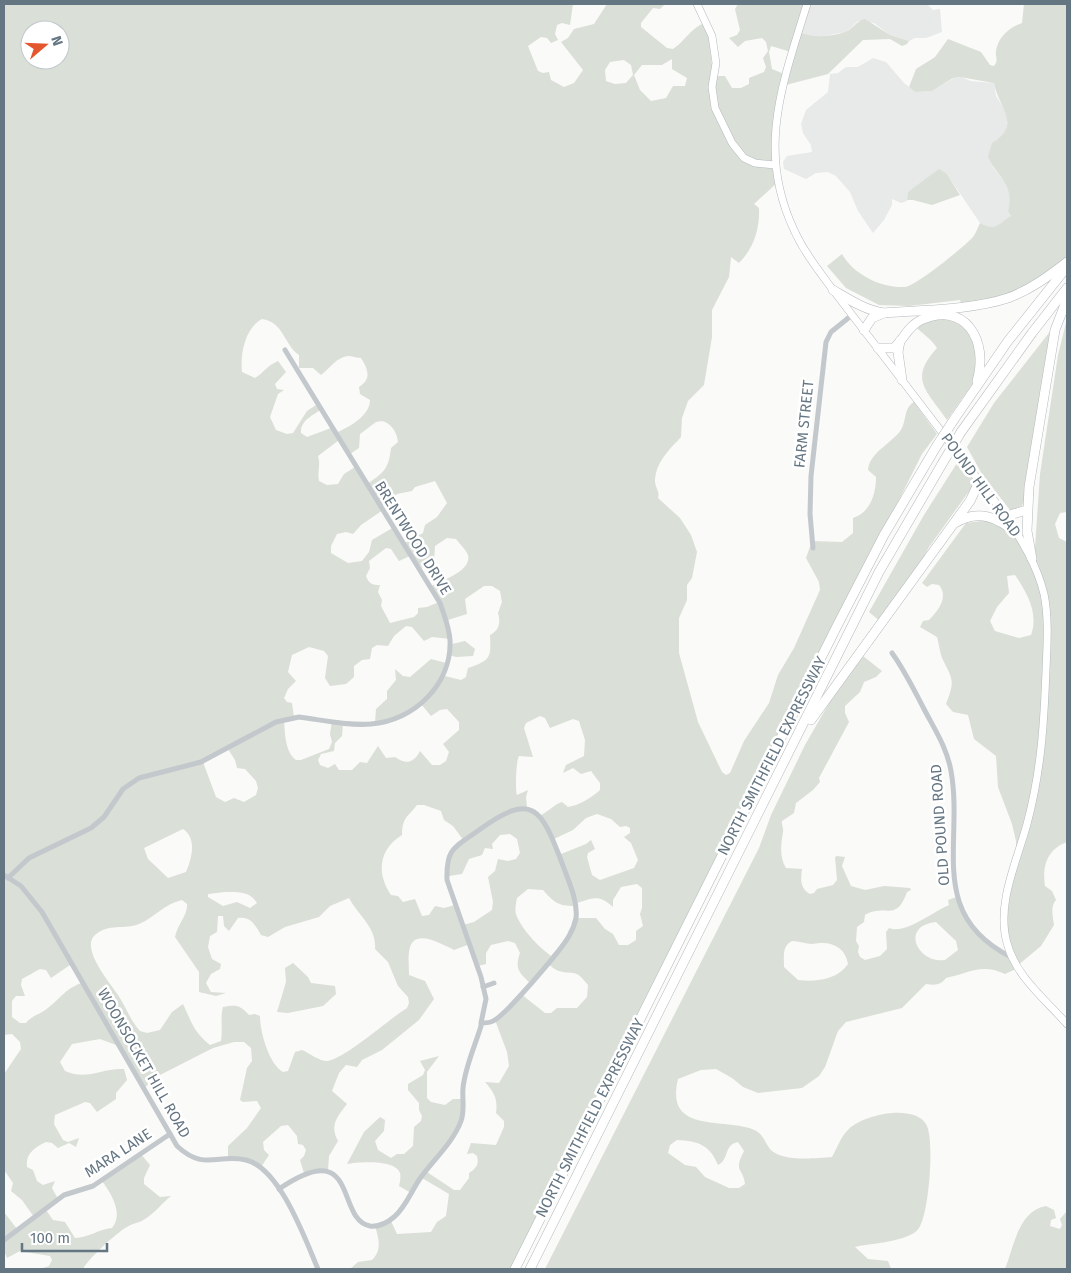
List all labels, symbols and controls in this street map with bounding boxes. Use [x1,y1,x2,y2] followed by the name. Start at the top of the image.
[20,20,70,70] north arrow
[47,34,66,48] text: N
[790,379,818,469] street label: FARM STREET
[937,430,1025,540] street label: POUND HILL ROAD
[371,478,455,598] street label: BRENTWOOD DRIVE
[714,653,830,858] street label: NORTH SMITHFIELD EXPRESSWAY
[927,764,953,886] street label: OLD POUND ROAD
[94,985,194,1141] street label: WOONSOCKET HILL ROAD
[532,1015,648,1220] street label: NORTH SMITHFIELD EXPRESSWAY
[81,1125,155,1181] street label: MARA LANE
[22,1220,108,1252] scale bar
[30,1229,70,1247] text: 100 m

